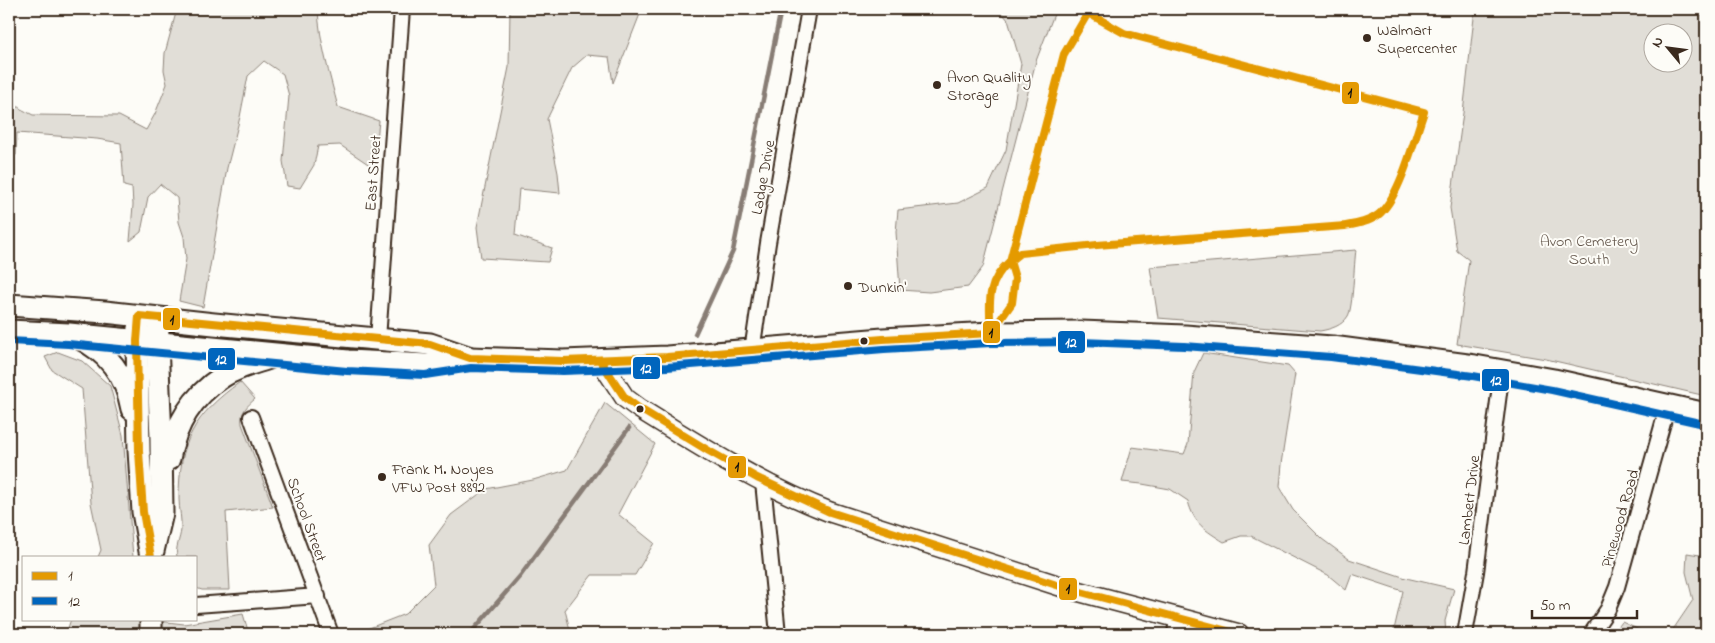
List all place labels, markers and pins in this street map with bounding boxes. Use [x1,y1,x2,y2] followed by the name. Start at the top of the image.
[1377,19,1457,61] place label: Walmart Supercenter
[1361,32,1373,44] marker: Walmart Supercenter
[947,66,1031,108] place label: Avon Quality Storage
[931,79,943,91] marker: Avon Quality Storage
[857,276,907,300] place label: Dunkin'
[842,280,854,292] marker: Dunkin'
[859,336,869,346] unlabelled marker
[635,404,645,414] unlabelled marker
[391,458,494,500] place label: Frank M. Noyes VFW Post 8892
[376,471,388,483] marker: Frank M. Noyes VFW Post 8892

